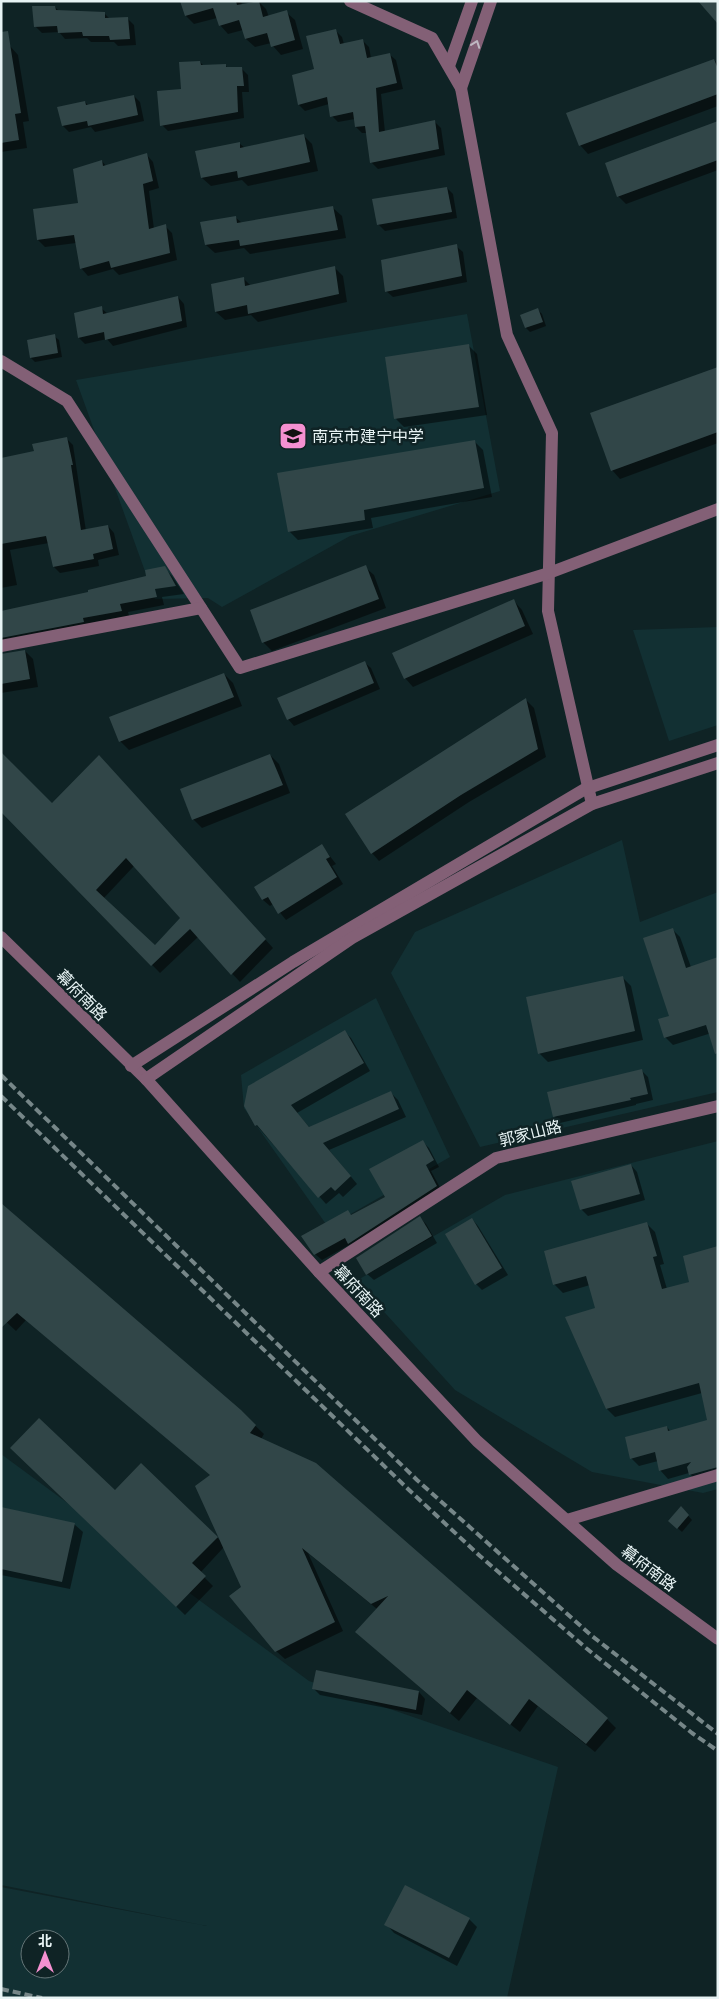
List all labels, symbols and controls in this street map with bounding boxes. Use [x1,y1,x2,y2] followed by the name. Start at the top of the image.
[470,41,480,49] one-way arrow
[278,421,308,451] school or university icon: 南京市建宁中学
[312,427,424,446] place label: 南京市建宁中学
[52,966,111,1025] street label: 幕府南路
[497,1117,563,1150] street label: 郭家山路
[330,1261,387,1321] street label: 幕府南路
[617,1542,680,1595] street label: 幕府南路
[20,1929,70,1979] north arrow
[38,1933,52,1949] text: 北

